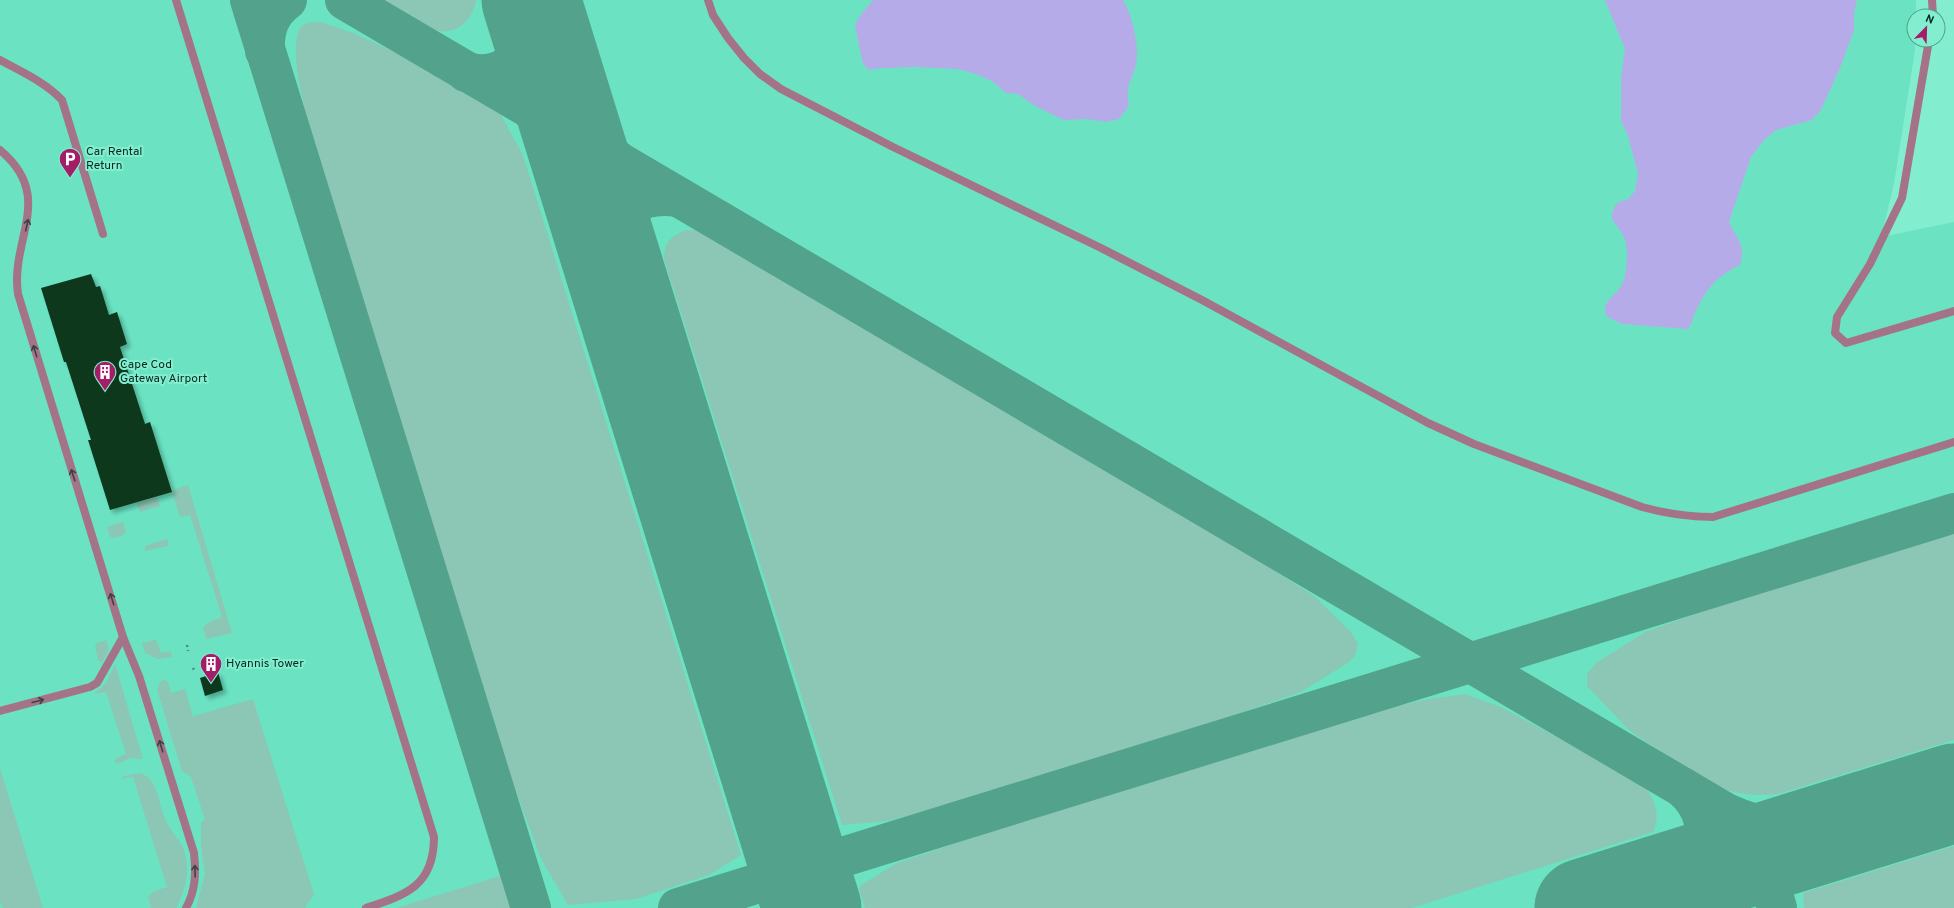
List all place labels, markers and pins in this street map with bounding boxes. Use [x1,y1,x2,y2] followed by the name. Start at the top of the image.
[86,144,142,174] place label: Car Rental Return
[57,146,83,179] parking icon: Car Rental Return
[120,357,207,387] place label: Cape Cod Gateway Airport
[92,359,118,392] building icon: Cape Cod Gateway Airport
[198,651,224,684] building icon: Hyannis Tower
[226,656,304,672] place label: Hyannis Tower

